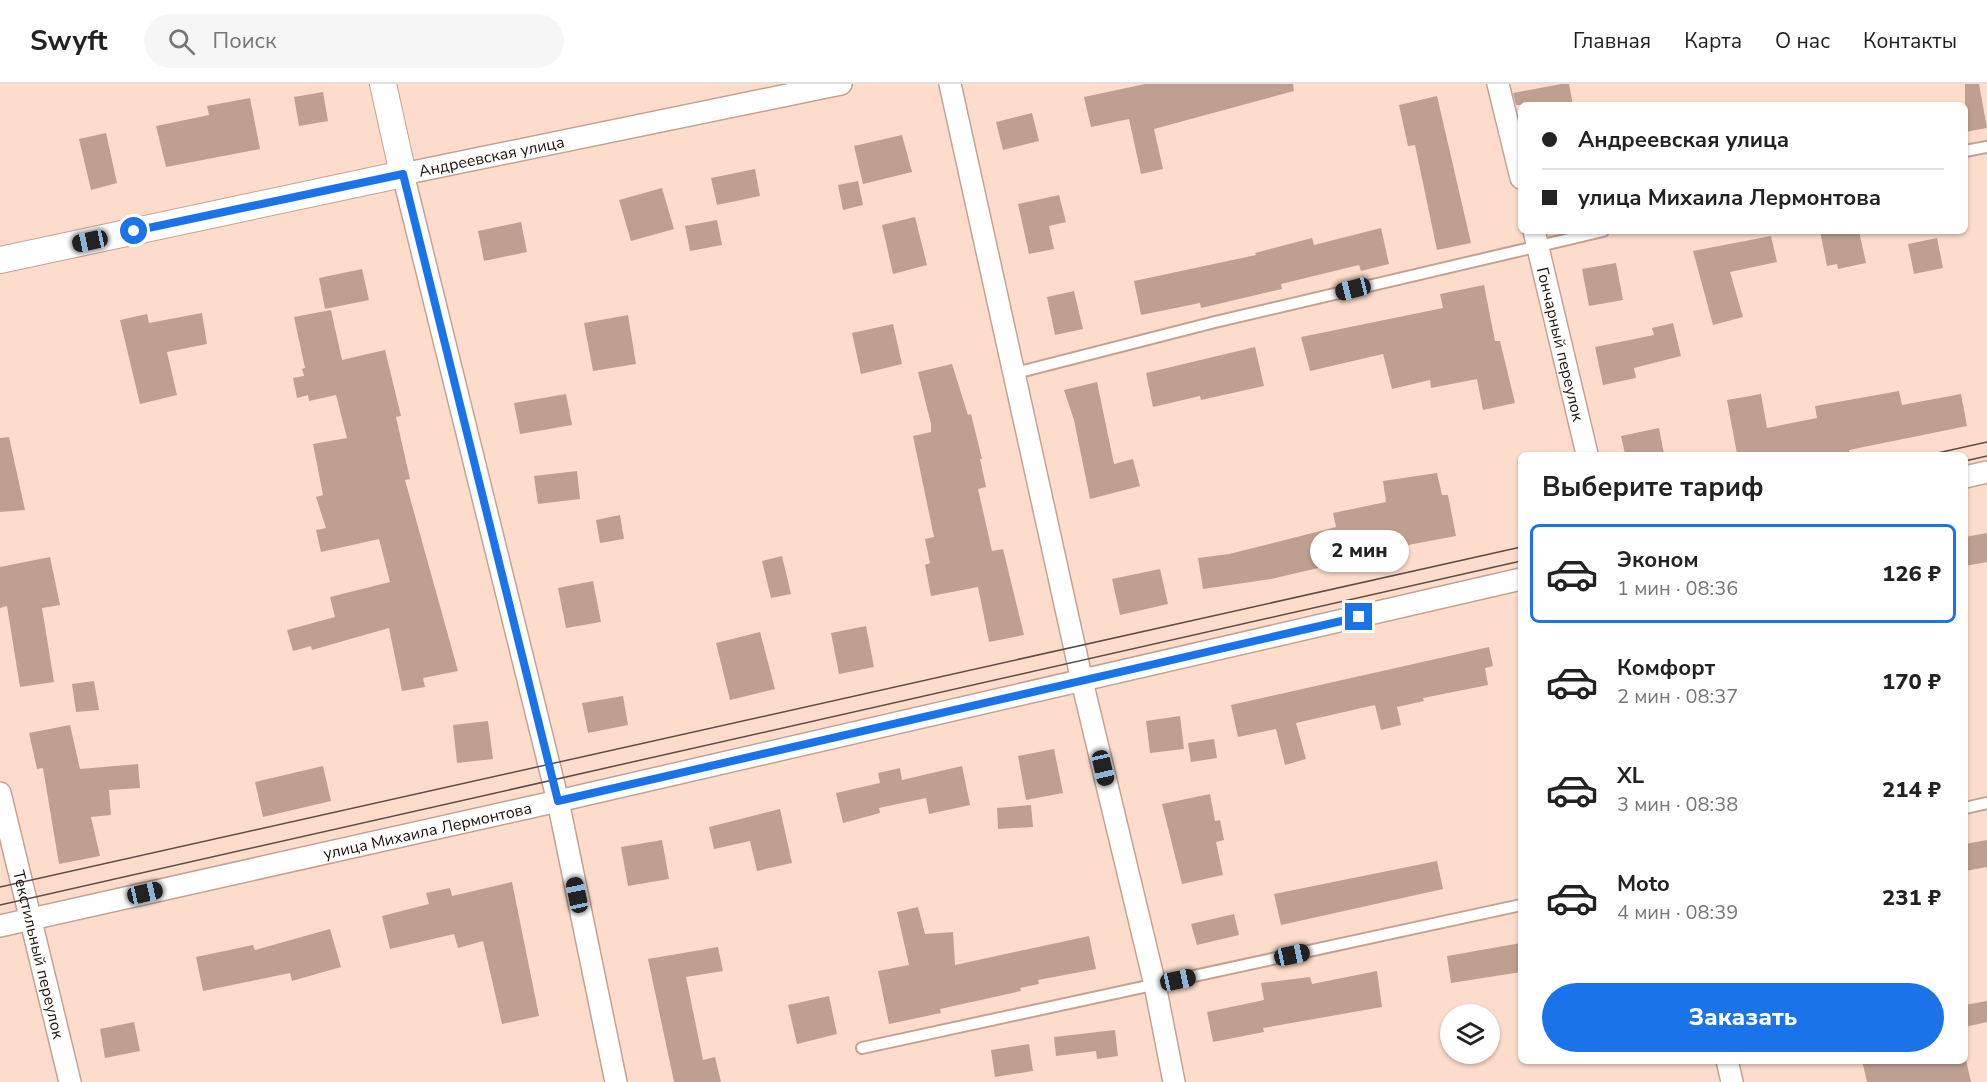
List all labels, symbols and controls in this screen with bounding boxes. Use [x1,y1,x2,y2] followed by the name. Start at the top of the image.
[144,14,564,68] search box
[30,22,108,60] text: Swyft
[165,25,198,58] icon: search
[213,26,276,56] text: Поиск
[1573,27,1651,55] text: Главная
[1684,27,1742,55] text: Карта
[1775,27,1830,55] text: О нас
[1863,27,1957,55] text: Контакты
[1578,125,1789,155] text: Андреевская улица
[417,131,566,183] street label: Андреевская улица
[1578,183,1881,213] text: улица Михаила Лермонтова
[120,217,147,244] route start
[71,228,109,254] car
[1531,265,1589,424] street label: Гончарный переулок
[1333,276,1373,302] car
[1542,469,1764,506] text: Выберите тариф
[1310,530,1408,572] callout: 2 мин
[1331,537,1388,564] text: 2 мин
[1617,545,1699,575] text: Эконом
[1545,547,1599,601] icon: car
[1882,559,1941,589] text: 126 ₽
[1617,575,1738,602] text: 1 мин · 08:36
[1345,603,1372,630] route end
[1617,653,1715,683] text: Комфорт
[1545,655,1599,709] icon: car
[1882,667,1941,697] text: 170 ₽
[1617,683,1738,710] text: 2 мин · 08:37
[1090,748,1116,788] car
[1617,761,1644,791] text: XL
[1545,763,1599,817] icon: car
[1882,775,1941,805] text: 214 ₽
[1617,791,1738,818] text: 3 мин · 08:38
[321,797,534,865] street label: улица Михаила Лермонтова
[7,868,69,1042] street label: Текстильный переулок
[1617,869,1670,899] text: Moto
[1545,871,1599,925] icon: car
[564,876,590,914] car
[125,880,165,906] car
[1882,883,1941,913] text: 231 ₽
[1617,899,1738,926] text: 4 мин · 08:39
[1273,942,1311,968] car
[1159,967,1197,993] car
[1542,983,1944,1052] button: Заказать
[1440,1004,1500,1064] map controls
[1440,1004,1500,1064] button: layers

